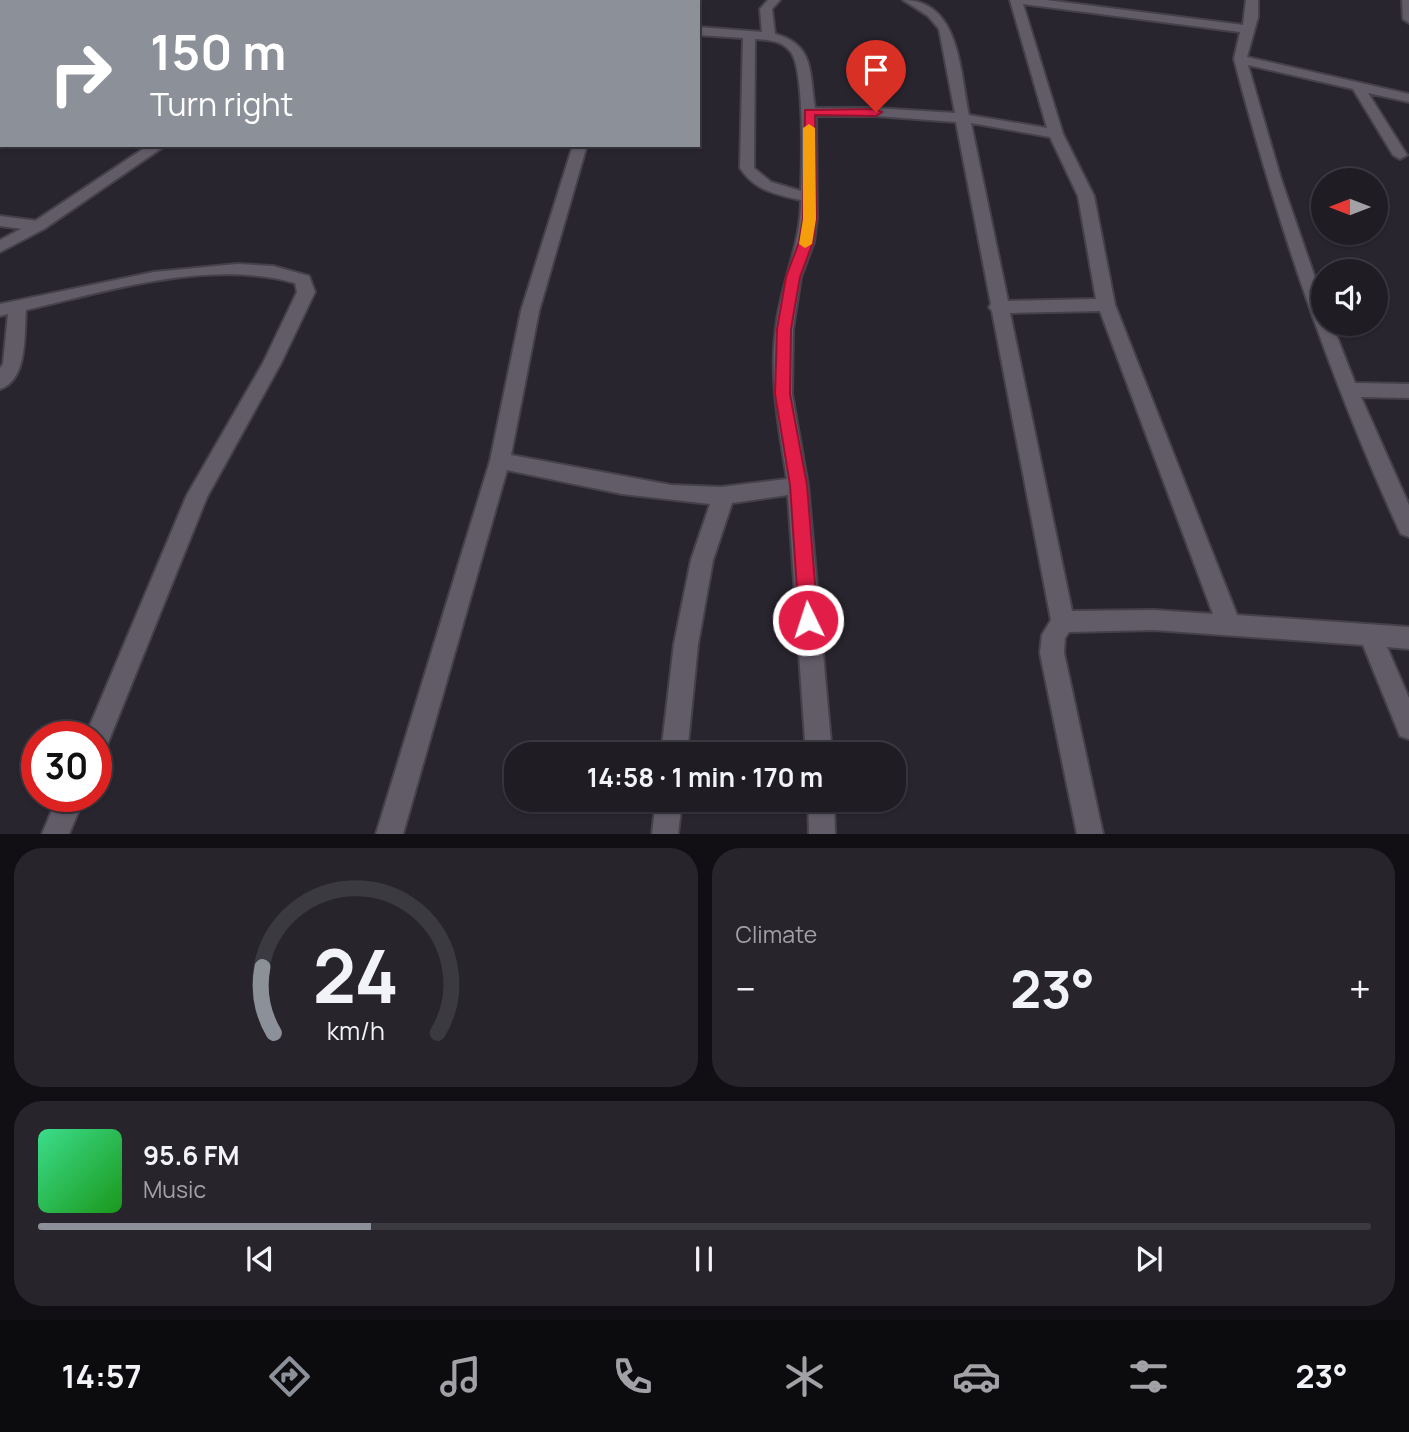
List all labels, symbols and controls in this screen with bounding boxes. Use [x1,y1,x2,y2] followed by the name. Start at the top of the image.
[150,18,286,85] text: 150 m
[35,28,126,119] icon: right
[846,40,906,112] pin
[857,51,895,89] icon: arrive
[150,82,293,126] text: Turn right
[1311,168,1388,245] north arrow
[1311,168,1388,336] map controls
[1311,259,1388,336] button: sound
[771,583,845,657] position arrow
[21,721,112,812] speed limit sign: 30
[587,759,823,795] text: 14:58 · 1 min · 170 m
[736,918,817,950] text: Climate
[313,926,399,1026] text: 24
[1010,953,1095,1024] text: 23°
[736,962,756,1014] text: −
[1349,962,1371,1014] text: +
[327,1013,385,1048] text: km/h
[143,1137,240,1173] text: 95.6 FM
[143,1173,206,1205] text: Music
[241,1240,279,1278] icon: previous
[685,1240,723,1278] icon: pause
[1130,1240,1168,1278] icon: next
[265,1352,314,1401] icon: directions
[436,1352,485,1401] icon: music
[608,1352,657,1401] icon: phone
[780,1352,829,1401] icon: climate
[952,1352,1001,1401] icon: car
[1124,1352,1173,1401] icon: filters
[61,1354,142,1398] text: 14:57
[1295,1354,1348,1398] text: 23°

